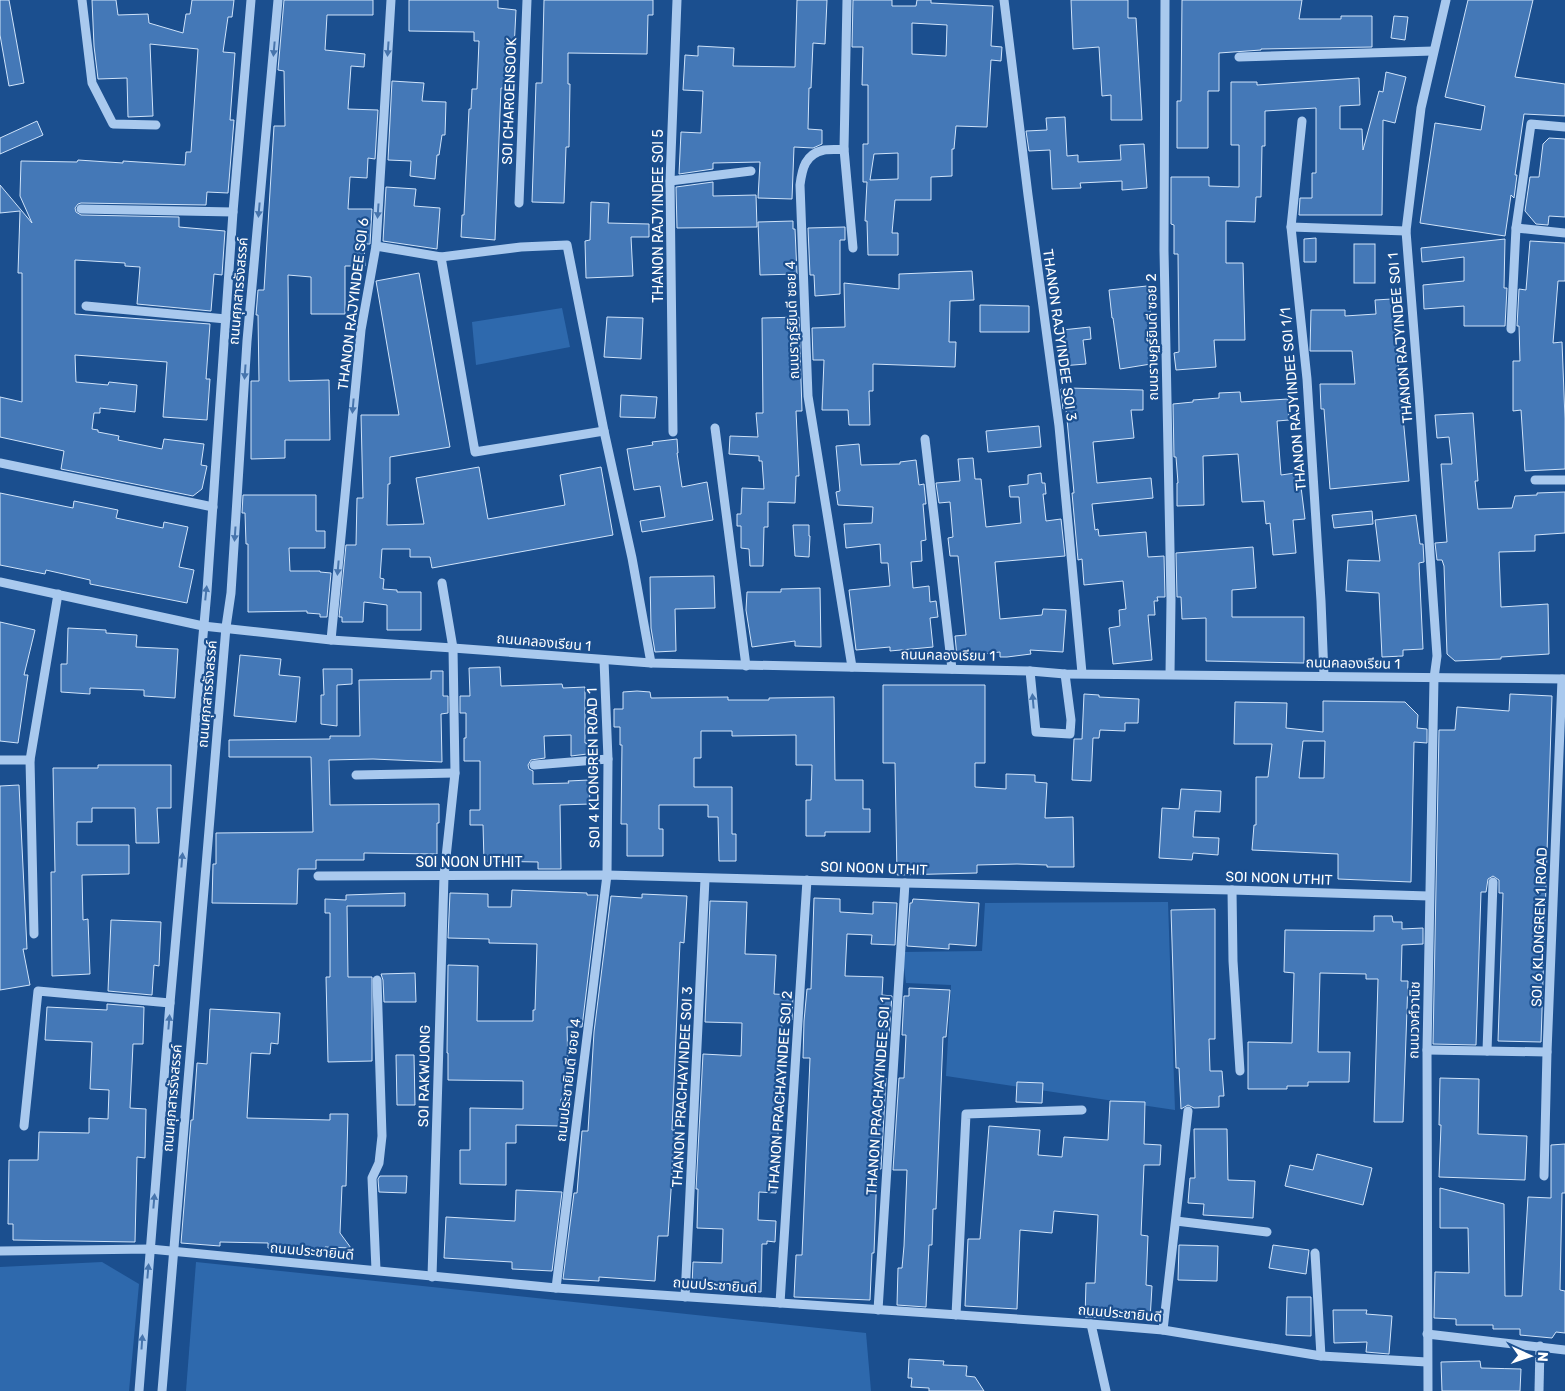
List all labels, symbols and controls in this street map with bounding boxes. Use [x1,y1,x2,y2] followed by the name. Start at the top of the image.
[499,37,520,165] street label: SOI CHAROENSOOK
[269,41,277,57] one-way arrow
[384,41,392,57] one-way arrow
[650,129,667,303] street label: THANON RAJYINDEE SOI 5
[255,203,263,219] one-way arrow
[374,203,382,219] one-way arrow
[334,217,373,391] street label: THANON RAJYINDEE SOI 6
[225,237,252,346] street label: ถนนศุภสารรังสรรค์
[1039,248,1080,422] street label: THANON RAJYINDEE SOI 3
[1385,252,1416,424] street label: THANON RAJYINDEE SOI 1
[782,260,803,380] street label: ถนนราฎร์ยินดี ซอย 4
[1143,273,1162,401] street label: ถนนราษฏร์ยินดี ซอย 2
[1277,307,1310,491] street label: THANON RAJYINDEE SOI 1/1
[241,365,249,381] one-way arrow
[349,399,357,415] one-way arrow
[230,527,238,543] one-way arrow
[334,561,342,577] one-way arrow
[202,585,210,601] one-way arrow
[496,630,592,655] street label: ถนนคลองเรียน 1
[194,640,221,749] street label: ถนนศุภสารรังสรรค์
[900,646,996,665] street label: ถนนคลองเรียน 1
[1305,654,1401,673] street label: ถนนคลองเรียน 1
[584,688,603,848] street label: SOI 4 KLONGREN ROAD 1
[1029,693,1037,709] one-way arrow
[1528,847,1551,1007] street label: SOI 6 KLONGREN 1 ROAD
[179,851,187,867] one-way arrow
[415,854,523,871] street label: SOI NOON UTHIT
[820,858,928,879] street label: SOI NOON UTHIT
[1225,868,1333,889] street label: SOI NOON UTHIT
[1405,981,1424,1059] street label: ถนนวงศ์วานิช
[669,986,696,1188] street label: THANON PRACHAYINDEE SOI 3
[765,990,796,1192] street label: THANON PRACHAYINDEE SOI 2
[863,996,894,1196] street label: THANON PRACHAYINDEE SOI 1
[165,1013,173,1029] one-way arrow
[552,1017,585,1143] street label: ถนนประชายินดี ซอย 4
[415,1025,434,1127] street label: SOI RAKWUONG
[159,1044,186,1153] street label: ถนนศุภสารรังสรรค์
[150,1193,158,1209] one-way arrow
[269,1239,355,1264] street label: ถนนประชายินดี
[144,1263,152,1279] one-way arrow
[672,1274,758,1297] street label: ถนนประชายินดี
[1077,1301,1163,1326] street label: ถนนประชายินดี
[1505,1331,1555,1381] north arrow
[139,1334,147,1350] one-way arrow
[1534,1351,1551,1362] text: N

